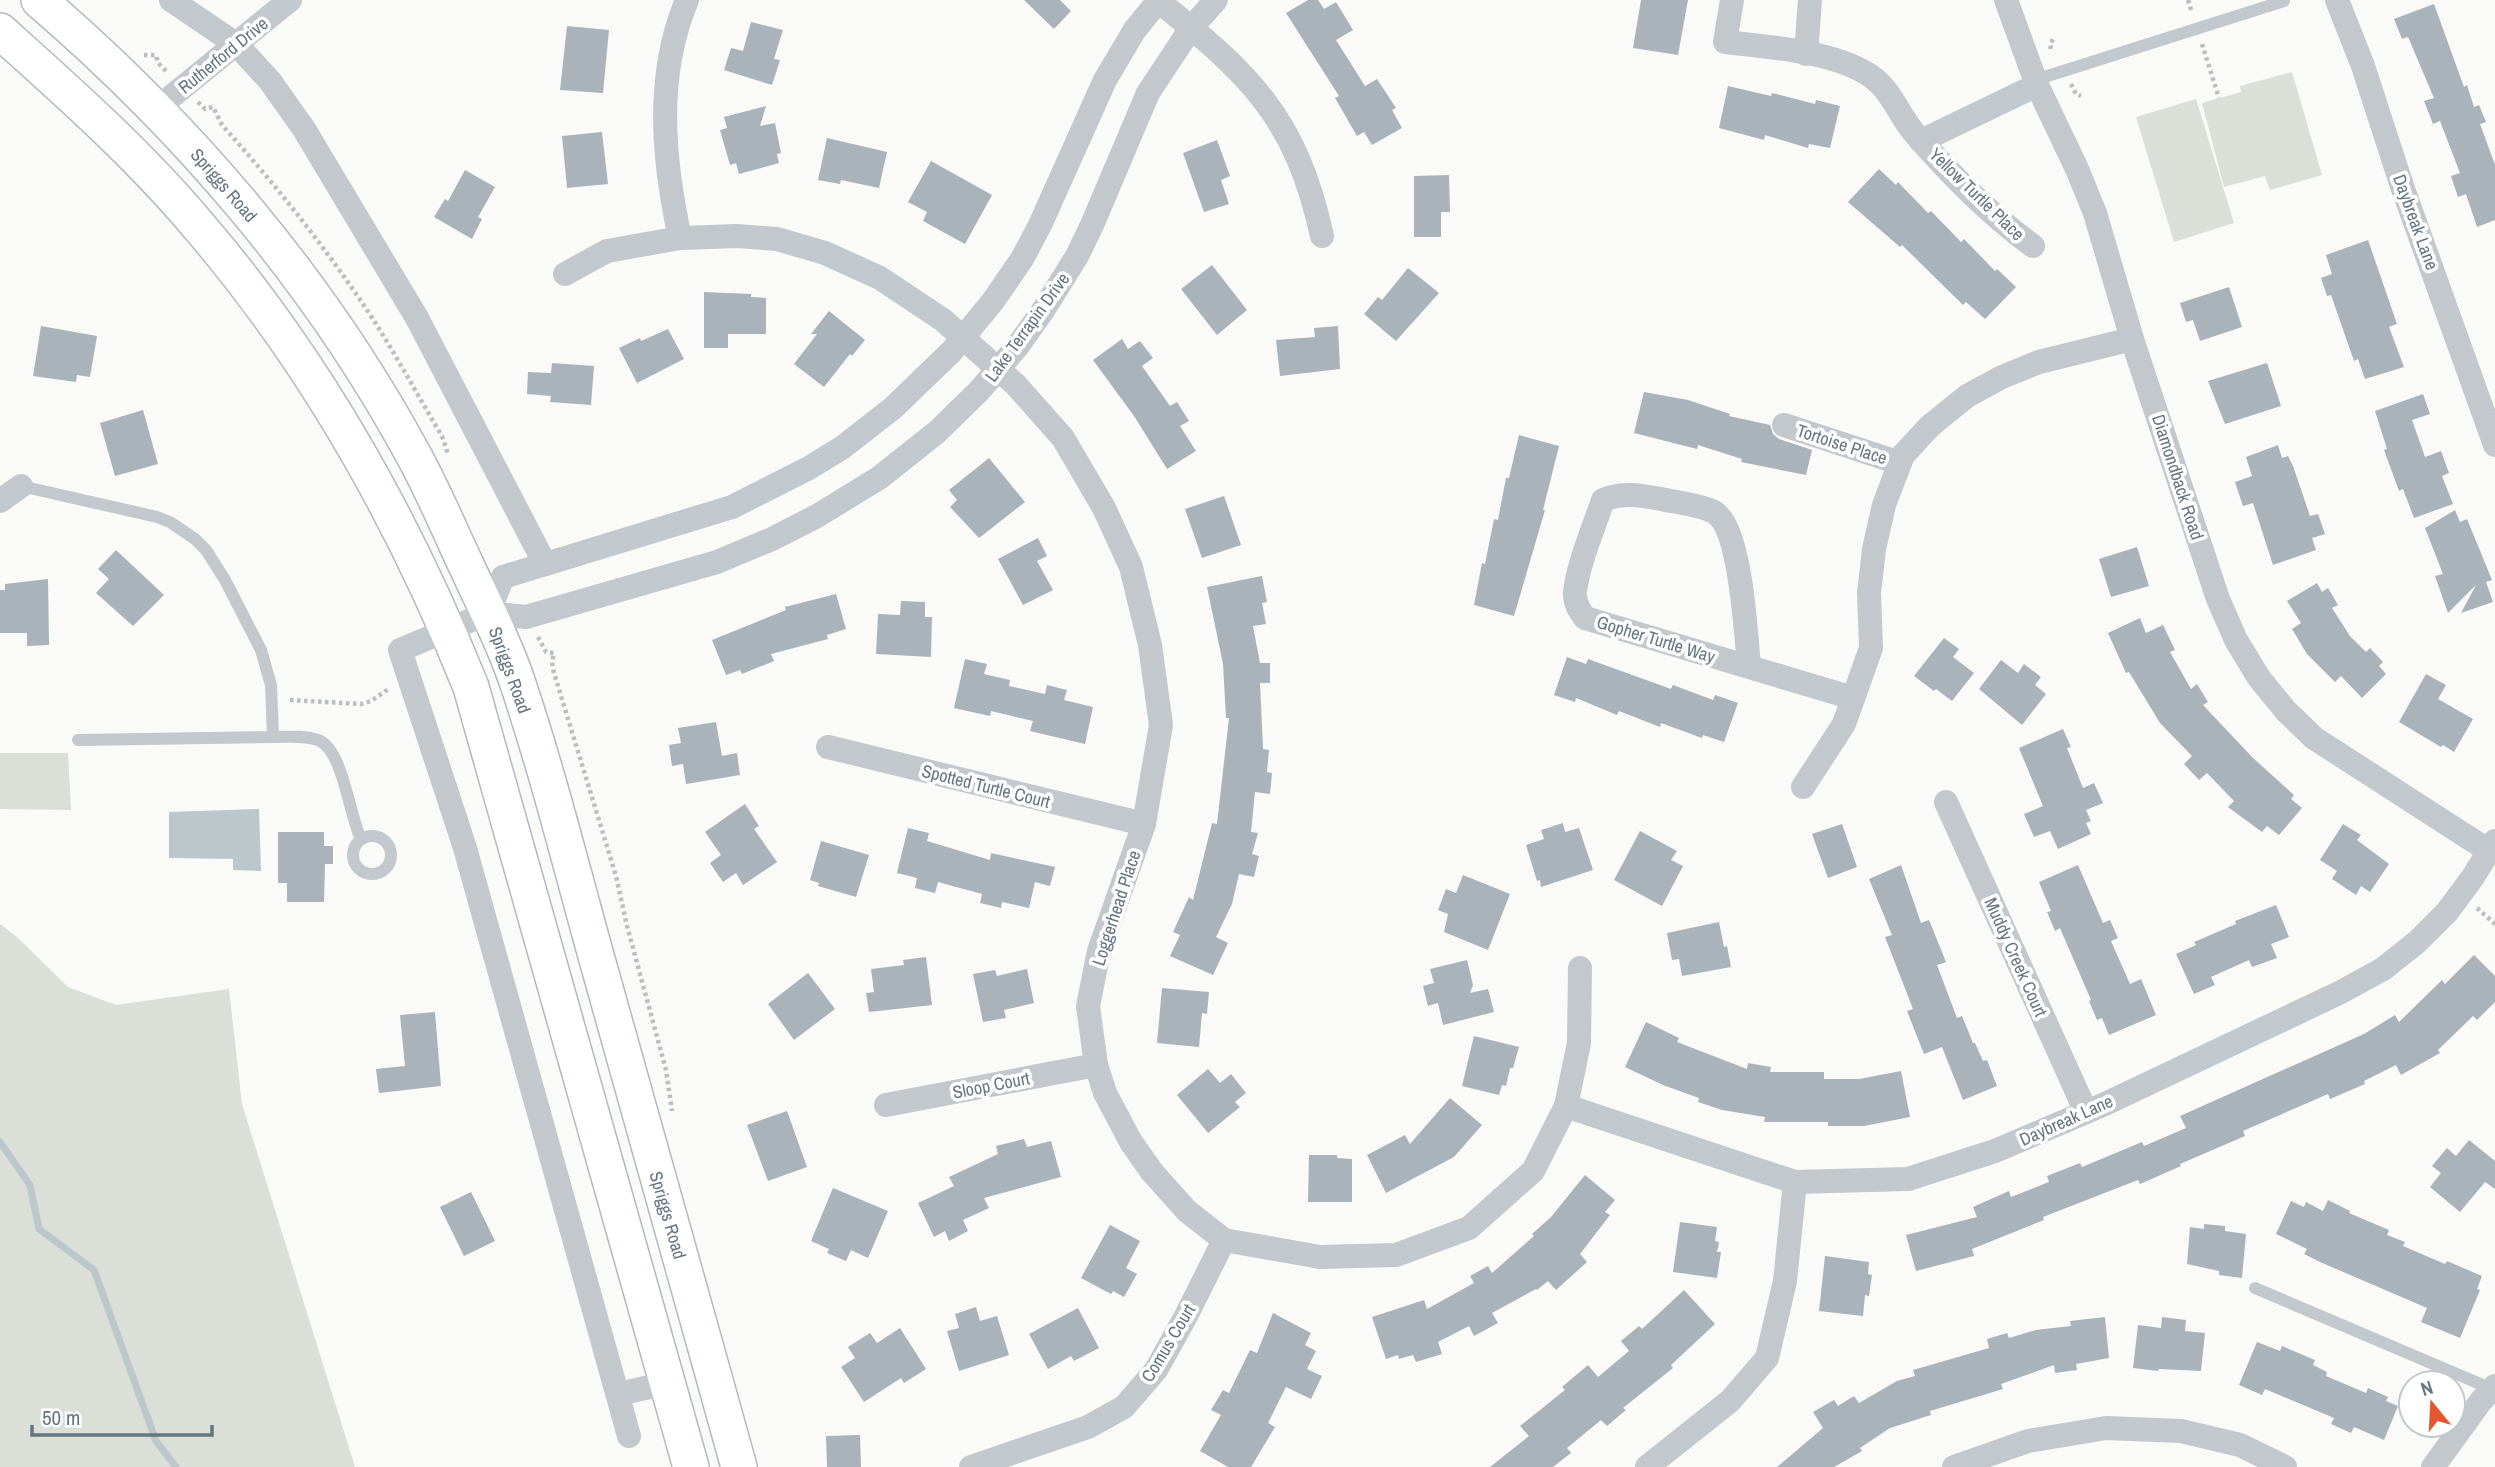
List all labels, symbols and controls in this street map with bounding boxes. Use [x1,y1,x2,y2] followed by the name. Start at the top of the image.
[173,11,273,99] street label: Rutherford Drive
[1924,142,2030,246] street label: Yellow Turtle Place
[185,143,263,227] street label: Spriggs Road
[2387,171,2445,273] street label: Daybreak Lane
[979,267,1075,387] street label: Lake Terrapin Drive
[2146,411,2210,543] street label: Diamondback Road
[1794,418,1890,470] street label: Tortoise Place
[1594,609,1719,669] street label: Gopher Turtle Way
[483,623,537,717] street label: Spriggs Road
[919,758,1053,814] street label: Spotted Turtle Court
[1086,847,1146,969] street label: Loggerhead Place
[1979,893,2053,1021] street label: Muddy Creek Court
[950,1065,1032,1105] street label: Sloop Court
[2015,1088,2117,1152] street label: Daybreak Lane
[644,1168,692,1262] street label: Spriggs Road
[1135,1299,1201,1387] street label: Comus Court
[2397,1369,2467,1439] north arrow
[2417,1374,2436,1402] text: N
[32,1394,212,1438] scale bar
[42,1403,80,1432] text: 50 m

